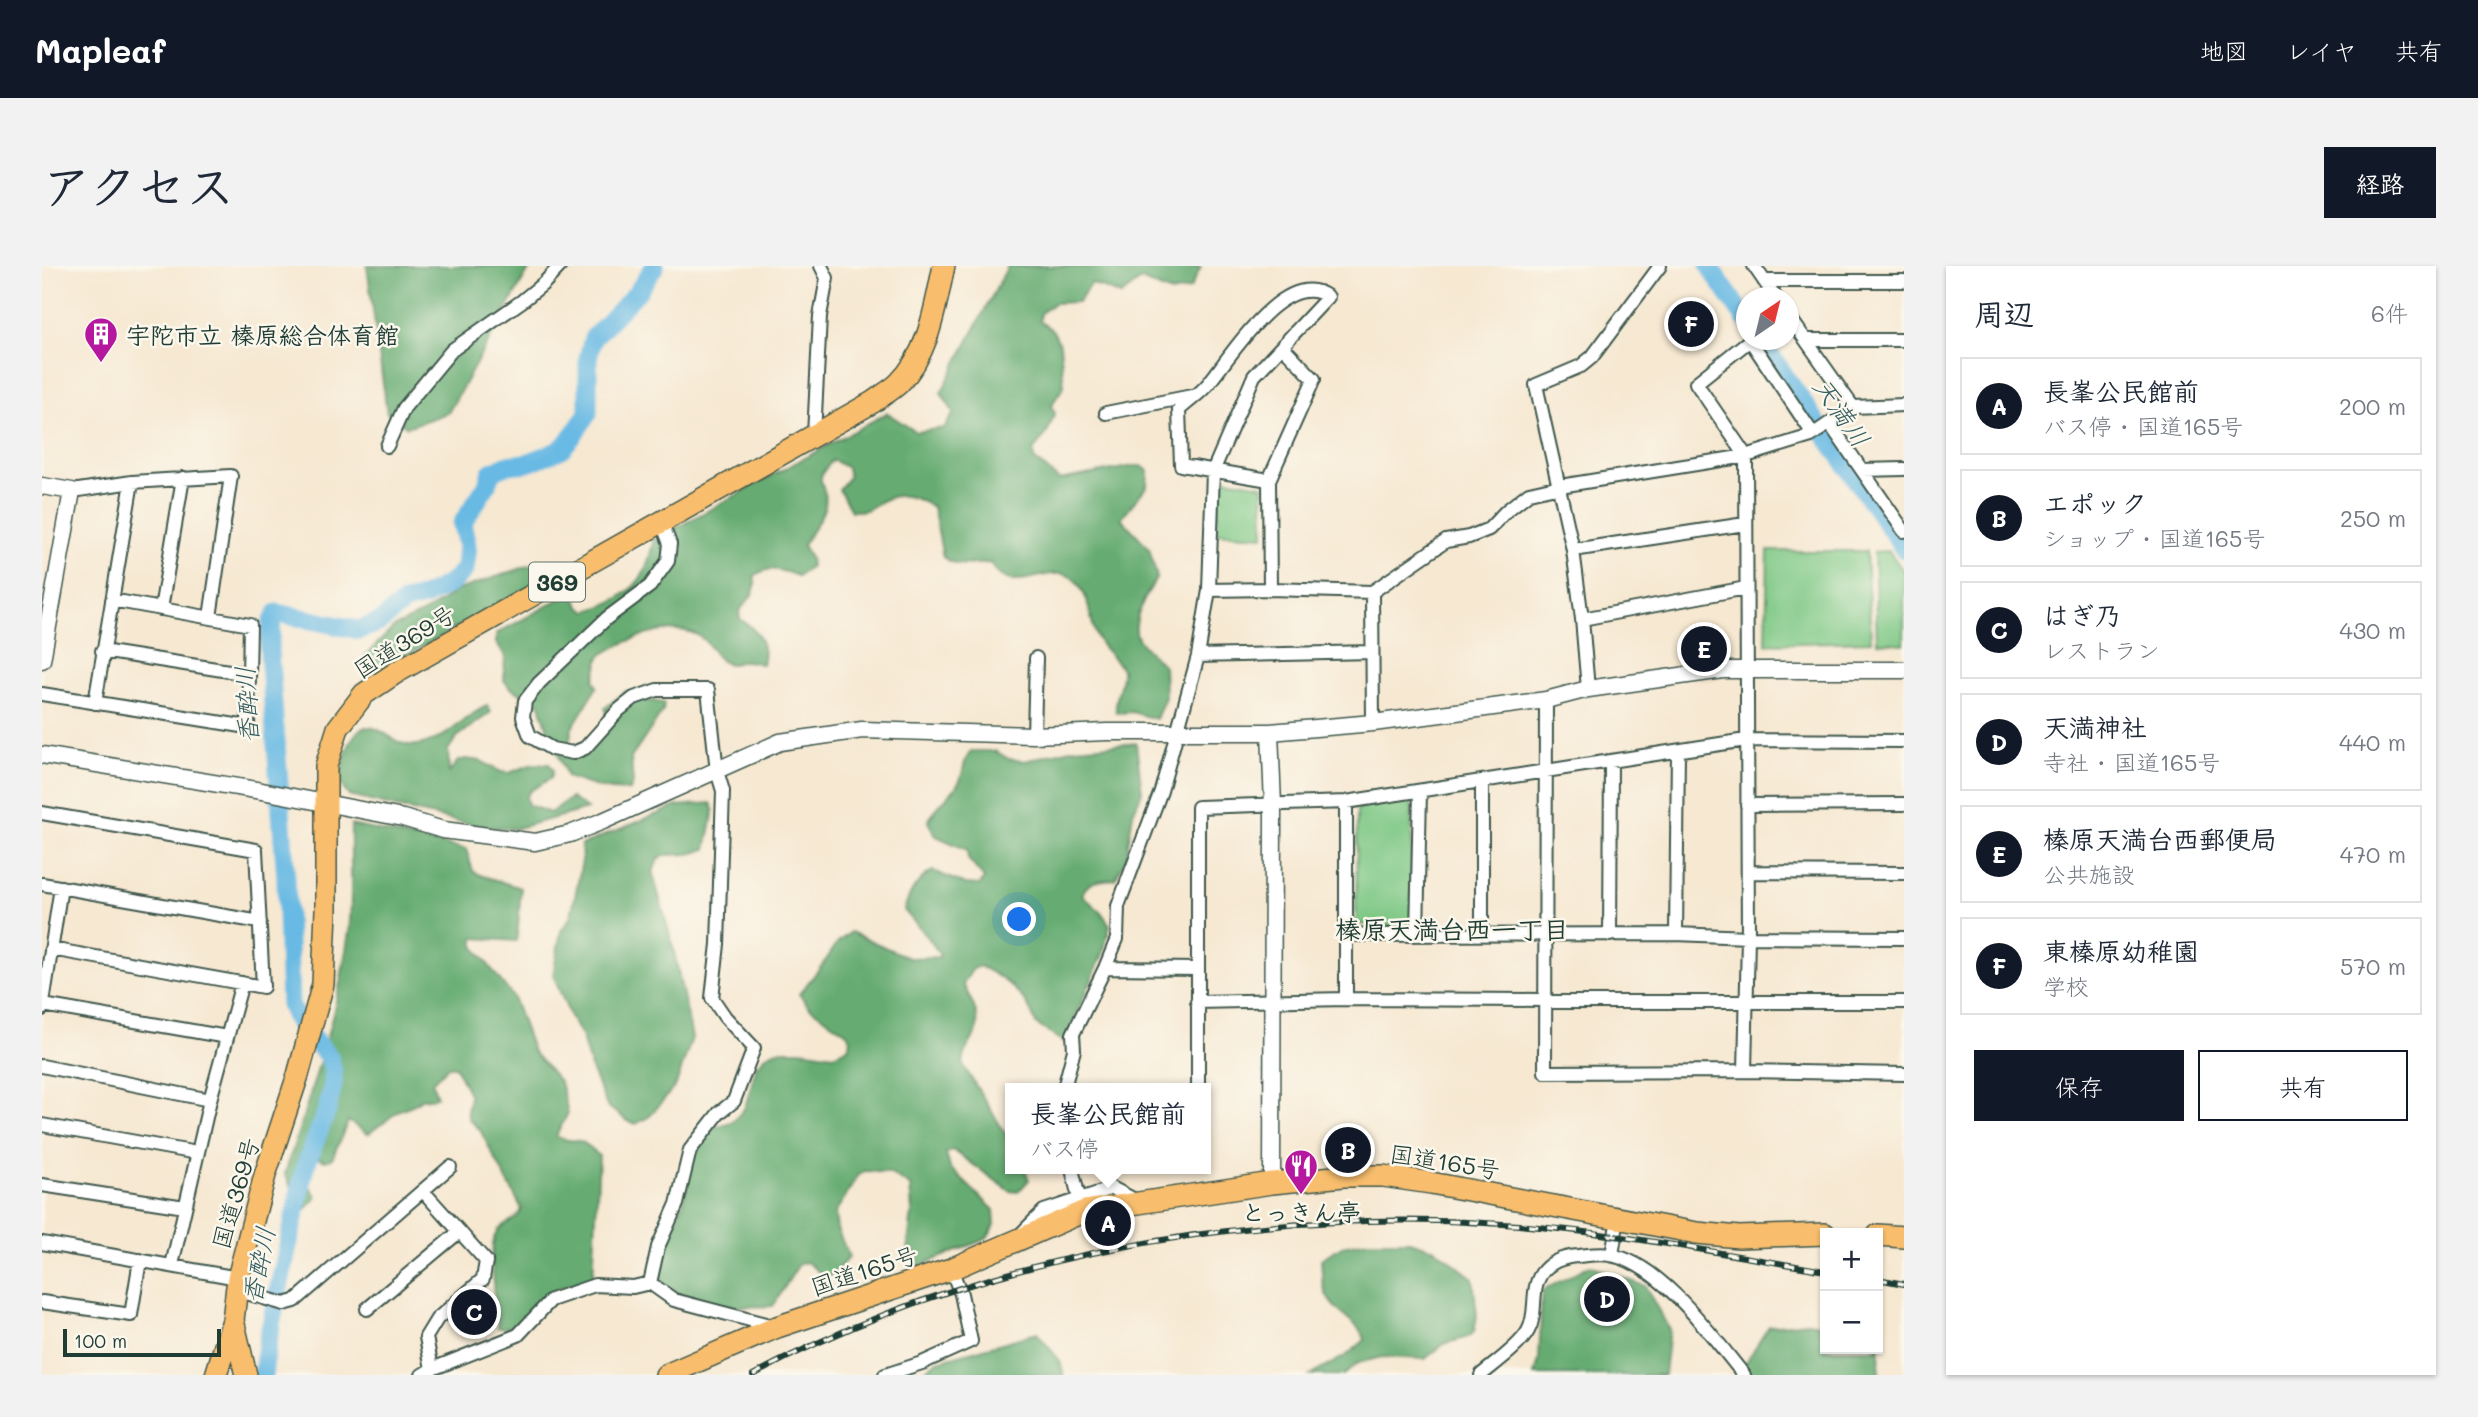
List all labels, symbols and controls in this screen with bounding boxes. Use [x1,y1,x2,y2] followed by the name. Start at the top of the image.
[35,28,166,71] text: Mapleaf
[2200,35,2248,66] text: 地図
[2286,35,2357,66] text: レイヤ
[2395,35,2443,66] text: 共有
[2324,147,2436,218] button: 経路
[42,153,235,216] text: アクセス
[1736,287,1799,350] north arrow
[1974,293,2034,333] text: 周辺
[1668,298,1714,350] pin: F
[2371,298,2408,328] text: 6件
[82,315,120,364] building icon: 宇陀市立 榛原総合体育館
[126,319,399,350] place label: 宇陀市立 榛原総合体育館
[1806,370,1878,454] water label: 天満川
[2043,374,2199,408] text: 長峯公民館前
[1991,391,2007,421] text: A
[2339,391,2406,421] text: 200 m
[2043,411,2243,441] text: バス停 · 国道165号
[2043,486,2147,520] text: エポック
[1991,503,2007,533] text: B
[2340,503,2406,533] text: 250 m
[2043,523,2265,553] text: ショップ · 国道165号
[529,562,585,602] road number: 369
[347,597,461,685] street label: 国道369号
[2043,598,2121,632] text: はぎ乃
[1990,615,2008,645] text: C
[2339,615,2406,645] text: 430 m
[1681,623,1727,675] pin: E
[2043,635,2160,665] text: レストラン
[227,665,265,745] water label: 香酔川
[2043,710,2147,744] text: 天満神社
[1991,727,2007,757] text: D
[2339,727,2406,757] text: 440 m
[2043,747,2220,777] text: 寺社 · 国道165号
[2043,822,2277,856] text: 榛原天満台西郵便局
[1992,839,2006,869] text: E
[2340,839,2406,869] text: 470 m
[2043,859,2135,889] text: 公共施設
[1002,902,1036,936] your location
[1335,912,1569,946] district label: 榛原天満台西一丁目
[2043,934,2199,968] text: 東榛原幼稚園
[1992,951,2006,981] text: F
[2340,951,2406,981] text: 570 m
[2043,971,2089,1001] text: 学校
[1974,1050,2184,1121] button: 保存
[2198,1050,2408,1121] button: 共有
[1005,1083,1211,1174] popup
[1030,1096,1186,1130] text: 長峯公民館前
[1325,1124,1371,1176] pin: B
[1030,1133,1099,1163] text: バス停
[204,1134,266,1252] street label: 国道369号
[1388,1137,1502,1185] street label: 国道165号
[1282,1147,1320,1196] restaurant icon: とっきん亭
[1241,1196,1361,1227] place label: とっきん亭
[1085,1197,1131,1249] pin: A
[234,1223,282,1307] water label: 香酔川
[1820,1228,1883,1354] map controls
[1820,1228,1883,1291] button: +
[806,1238,922,1302] street label: 国道165号
[1584,1273,1630,1325] pin: D
[451,1286,497,1338] pin: C
[1820,1291,1883,1354] button: −
[63,1326,220,1358] scale bar
[74,1328,127,1353] text: 100 m

